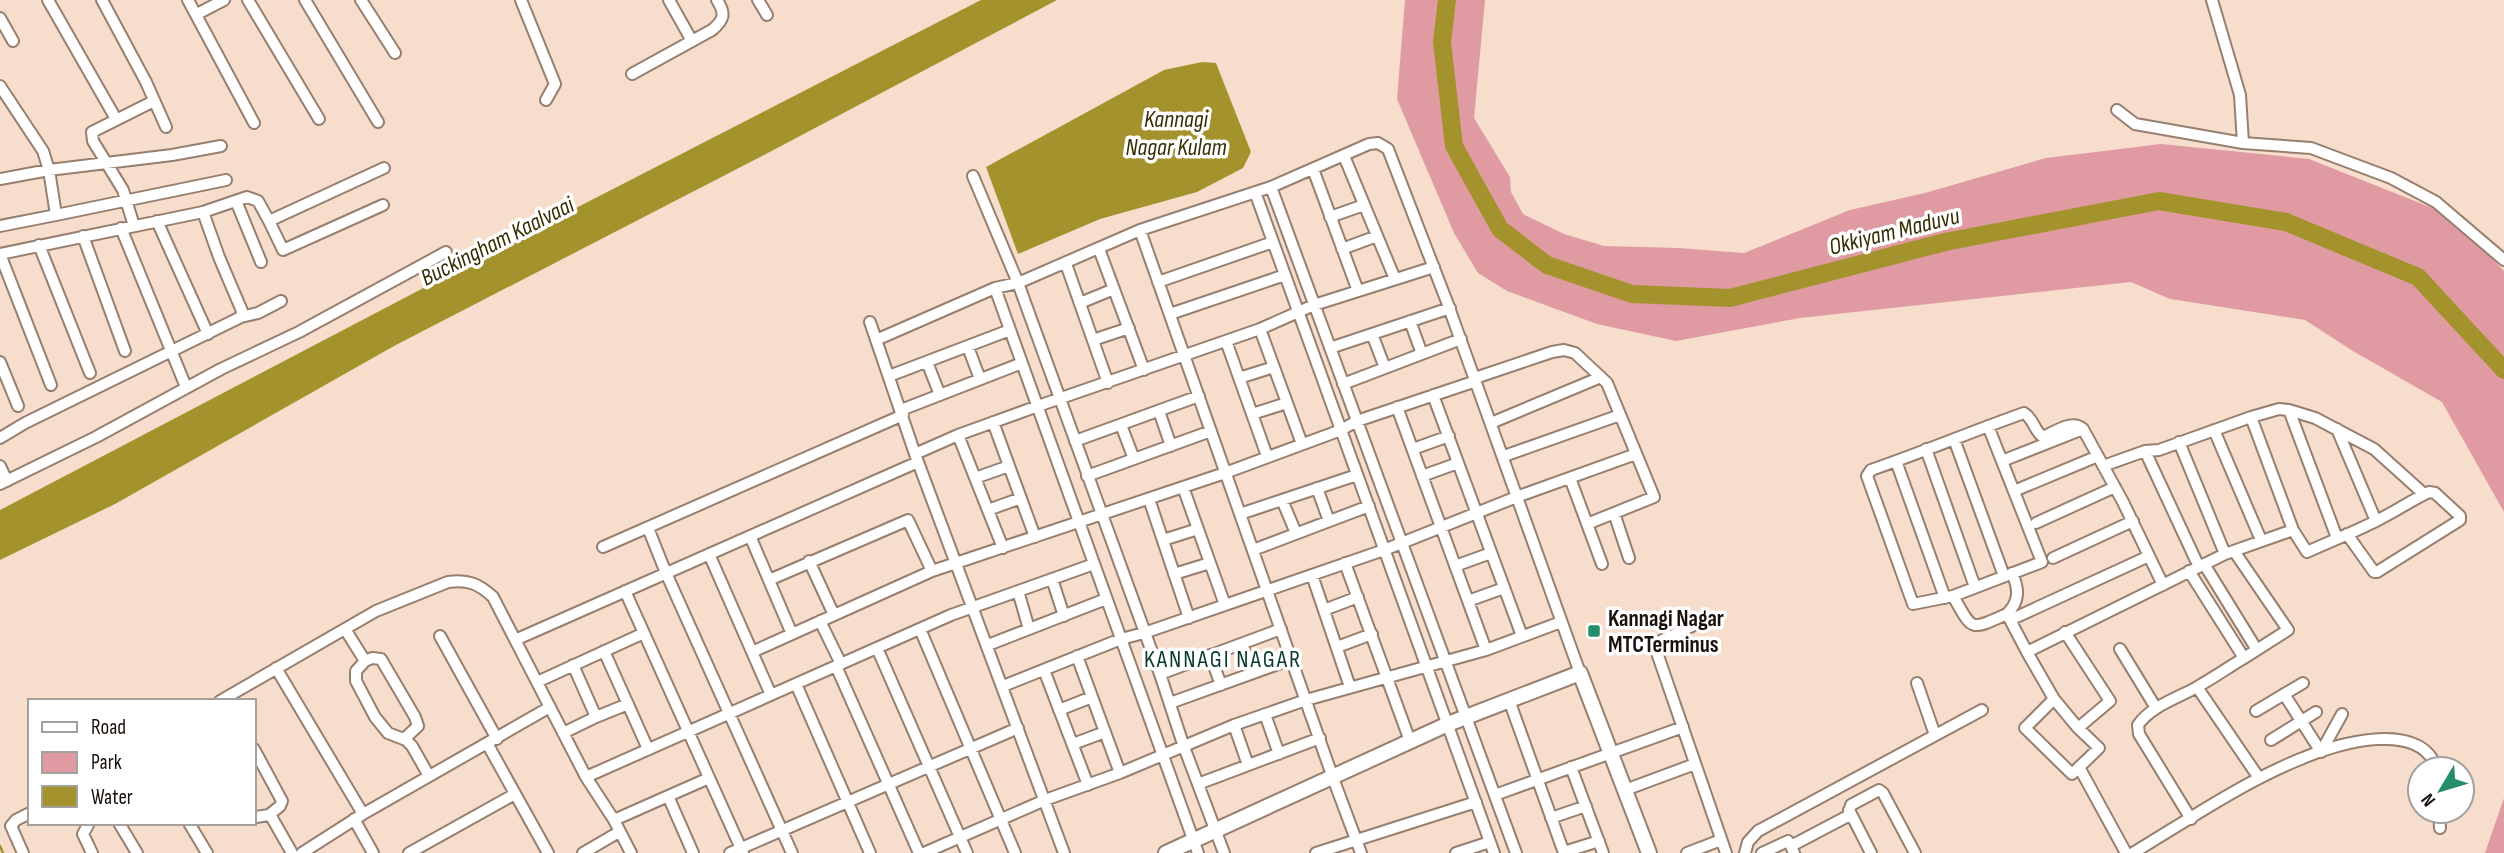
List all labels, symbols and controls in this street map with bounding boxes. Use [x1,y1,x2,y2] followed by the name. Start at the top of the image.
[1125,105,1227,162] water label: Kannagi Nagar Kulam
[416,190,579,293] water label: Buckingham Kaalvaai
[1826,201,1963,262] water label: Okkiyam Maduvu
[1608,605,1724,659] place label: Kannagi Nagar MTCTerminus
[1586,623,1602,639] marker: Kannagi Nagar MTCTerminus
[1144,645,1302,674] district label: KANNAGI NAGAR
[28,699,256,825] legend
[91,715,126,740] text: Road
[91,750,122,775] text: Park
[2406,755,2476,825] north arrow
[91,785,133,810] text: Water
[2417,788,2441,811] text: N

